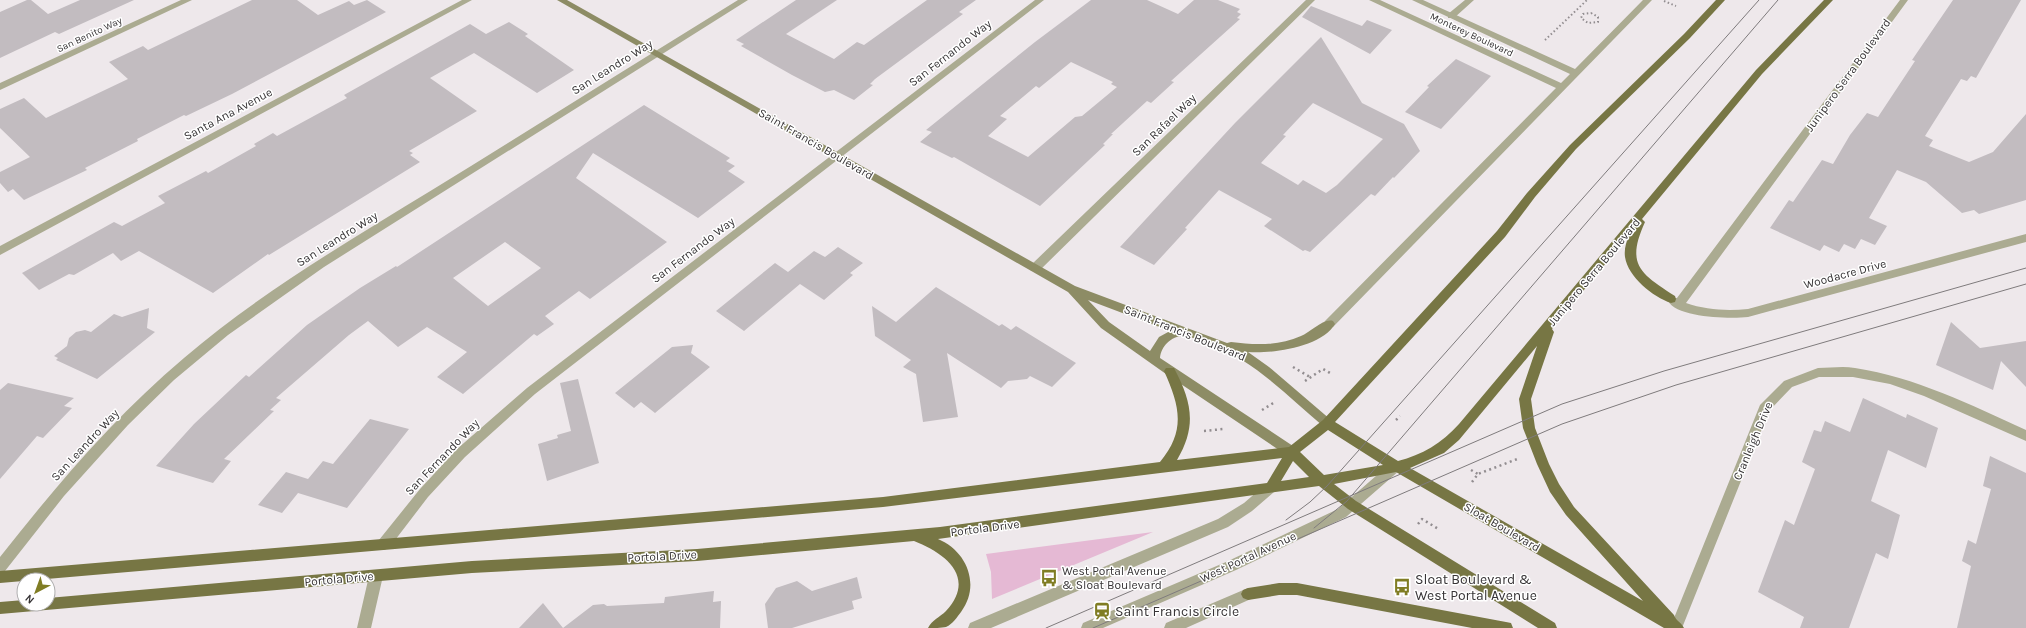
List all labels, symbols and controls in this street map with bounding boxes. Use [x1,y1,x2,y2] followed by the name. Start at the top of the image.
[1428,10,1515,59] street label: Monterey Boulevard
[55,14,124,55] street label: San Benito Way
[906,16,994,89] street label: San Fernando Way
[1802,16,1894,134] street label: Junipero Serra Boulevard
[569,36,655,98] street label: San Leandro Way
[181,85,275,143] street label: Santa Ana Avenue
[1129,91,1199,159] street label: San Rafael Way
[756,105,876,183] street label: Saint Francis Boulevard
[294,208,380,270] street label: San Leandro Way
[649,214,738,286] street label: San Fernando Way
[1545,215,1643,329] street label: Junipero Serra Boulevard
[1802,256,1888,292] street label: Woodacre Drive
[1122,302,1248,364] street label: Saint Francis Boulevard
[1730,400,1776,482] street label: Cranleigh Drive
[48,406,122,484] street label: San Leandro Way
[402,416,482,498] street label: San Fernando Way
[1461,499,1543,555] street label: Sloat Boulevard
[950,517,1020,539] street label: Portola Drive
[1198,529,1298,585] street label: West Portal Avenue
[627,547,697,565] street label: Portola Drive
[1062,564,1167,592] place label: West Portal Avenue & Sloat Boulevard
[1039,568,1059,588] bus stop icon: West Portal Avenue & Sloat Boulevard
[304,569,374,589] street label: Portola Drive
[1415,571,1537,604] place label: Sloat Boulevard & West Portal Avenue
[16,572,56,612] north arrow
[1392,577,1412,597] bus stop icon: Sloat Boulevard & West Portal Avenue
[23,592,37,607] text: N
[1092,601,1112,621] station icon: Saint Francis Circle
[1115,603,1239,620] place label: Saint Francis Circle

